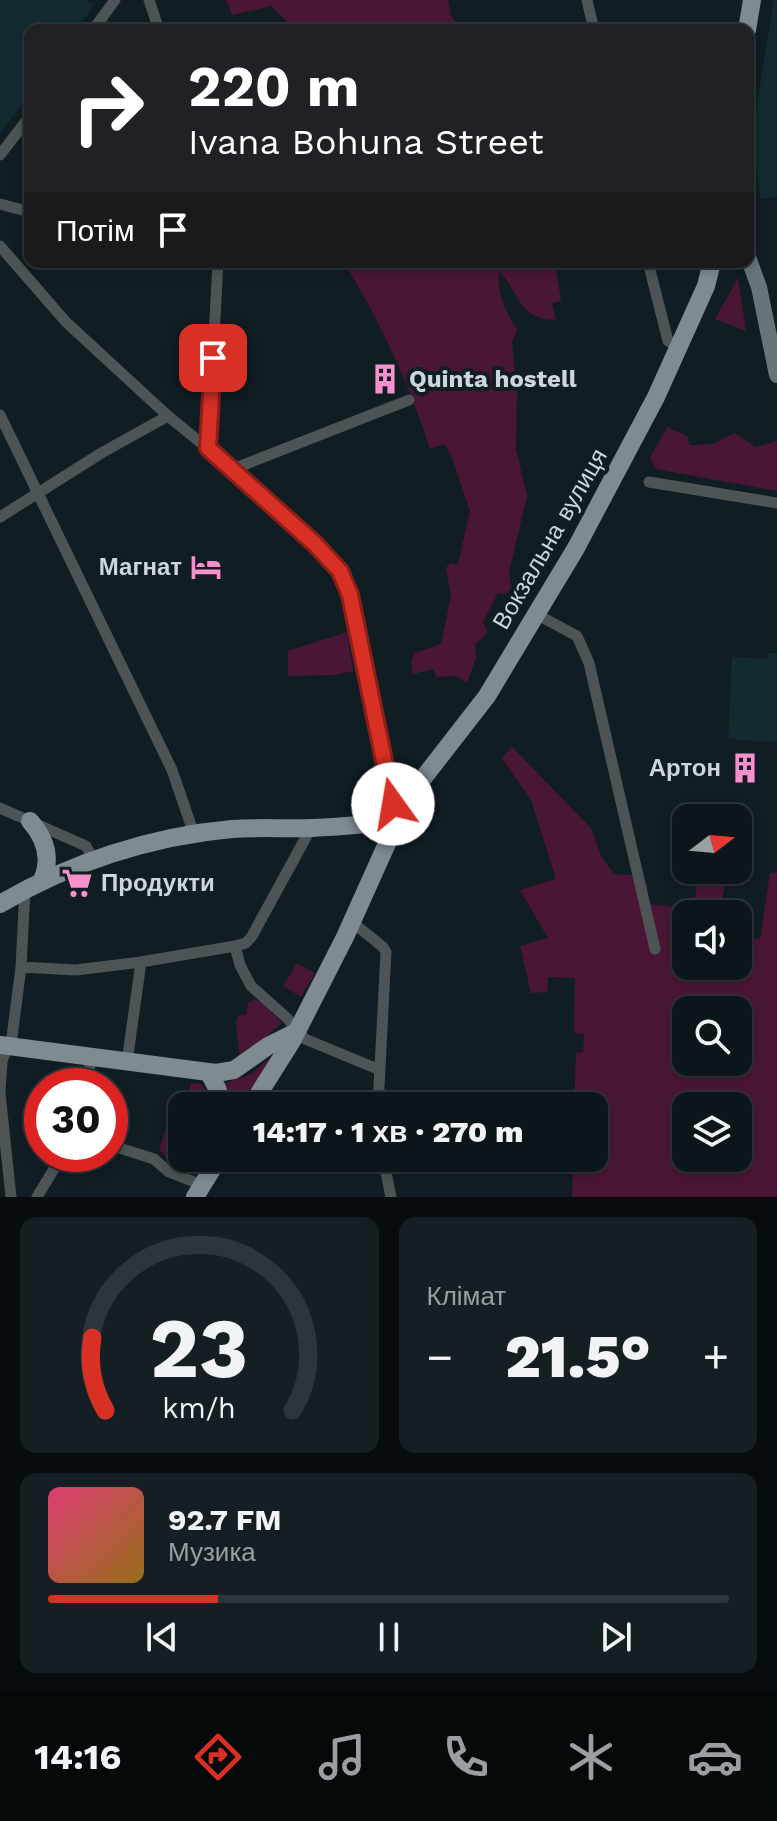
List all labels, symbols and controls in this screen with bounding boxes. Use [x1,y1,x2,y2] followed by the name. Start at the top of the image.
[188,54,360,120] text: 220 m
[56,56,160,160] icon: right
[188,121,543,163] text: Ivana Bohuna Street
[151,208,195,252] icon: arrive
[56,213,135,248] text: Потім
[179,324,247,392] pin
[191,336,235,380] icon: arrive
[368,362,402,396] building icon: Quinta hostell
[409,365,577,393] place label: Quinta hostell
[487,444,613,634] street label: Вокзальна вулиця
[189,550,223,584] hotel icon: Магнат
[99,553,182,581] place label: Магнат
[728,751,762,785] building icon: Артон
[649,754,721,782] place label: Артон
[351,762,435,846] position arrow
[672,804,752,884] north arrow
[672,804,752,1172] map controls
[60,866,94,900] supermarket icon: Продукти
[101,869,215,897] place label: Продукти
[672,900,752,980] button: sound
[672,996,752,1076] button: search
[24,1068,128,1172] speed limit sign: 30
[672,1092,752,1172] button: layers
[253,1114,523,1149] text: 14:17 · 1 хв · 270 m
[427,1281,506,1311] text: Клімат
[150,1300,249,1397] text: 23
[505,1321,651,1392] text: 21.5°
[427,1331,453,1383] text: −
[702,1331,729,1383] text: +
[162,1391,236,1425] text: km/h
[168,1502,281,1537] text: 92.7 FM
[168,1537,256,1567] text: Музика
[140,1615,184,1659] icon: previous
[367,1615,411,1659] icon: pause
[594,1615,638,1659] icon: next
[190,1729,246,1785] icon: directions
[314,1729,370,1785] icon: music
[438,1729,494,1785] icon: phone
[563,1729,619,1785] icon: climate
[687,1729,743,1785] icon: car
[34,1736,121,1778] text: 14:16

